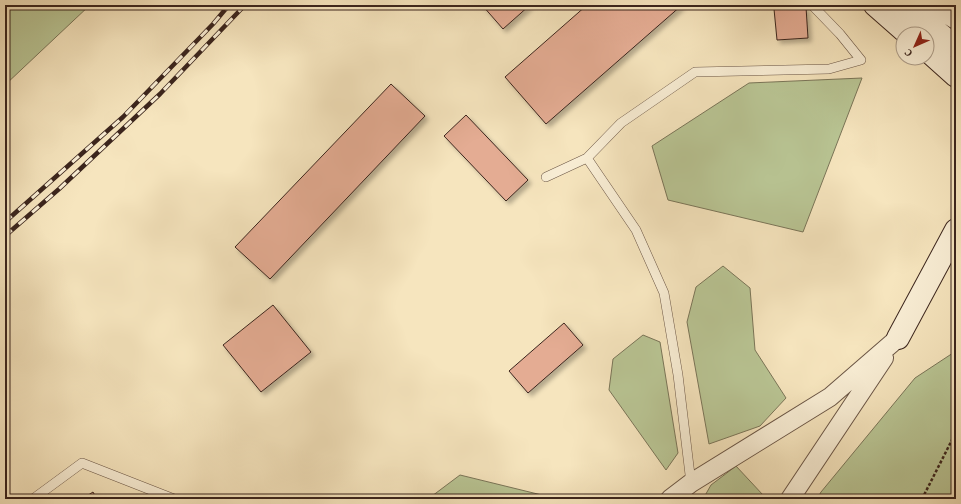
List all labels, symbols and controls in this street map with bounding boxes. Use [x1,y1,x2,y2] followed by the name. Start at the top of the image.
[895,26,935,66] north arrow
[900,45,916,61] text: С

